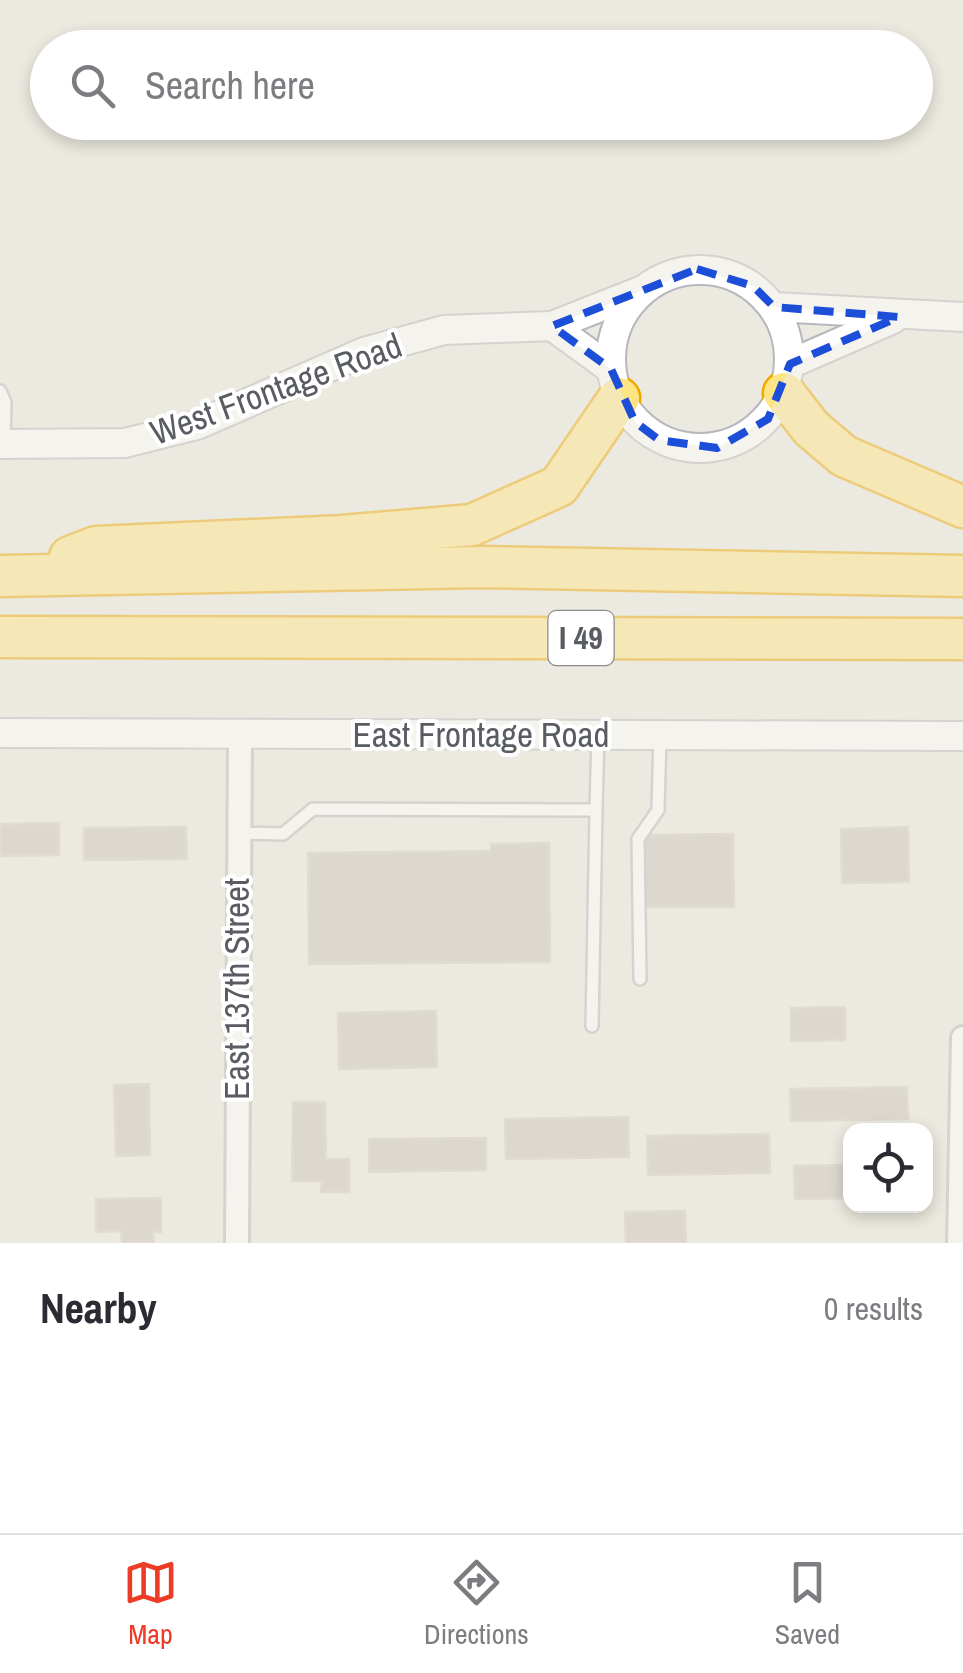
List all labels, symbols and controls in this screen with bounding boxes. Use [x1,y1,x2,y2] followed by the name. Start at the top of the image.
[30,30,933,140] search box
[65,58,120,113] icon: search
[145,60,315,111] text: Search here
[144,321,408,456] street label: West Frontage Road
[548,611,614,665] road number: I 49
[353,711,609,758] street label: East Frontage Road
[213,878,260,1100] street label: East 137th Street
[843,1123,933,1213] map controls
[843,1123,933,1213] button: locate
[40,1280,157,1336] text: Nearby
[824,1287,923,1330] text: 0 results
[123,1555,178,1653] tab: Map
[424,1555,529,1653] tab: Directions
[775,1555,840,1653] tab: Saved

